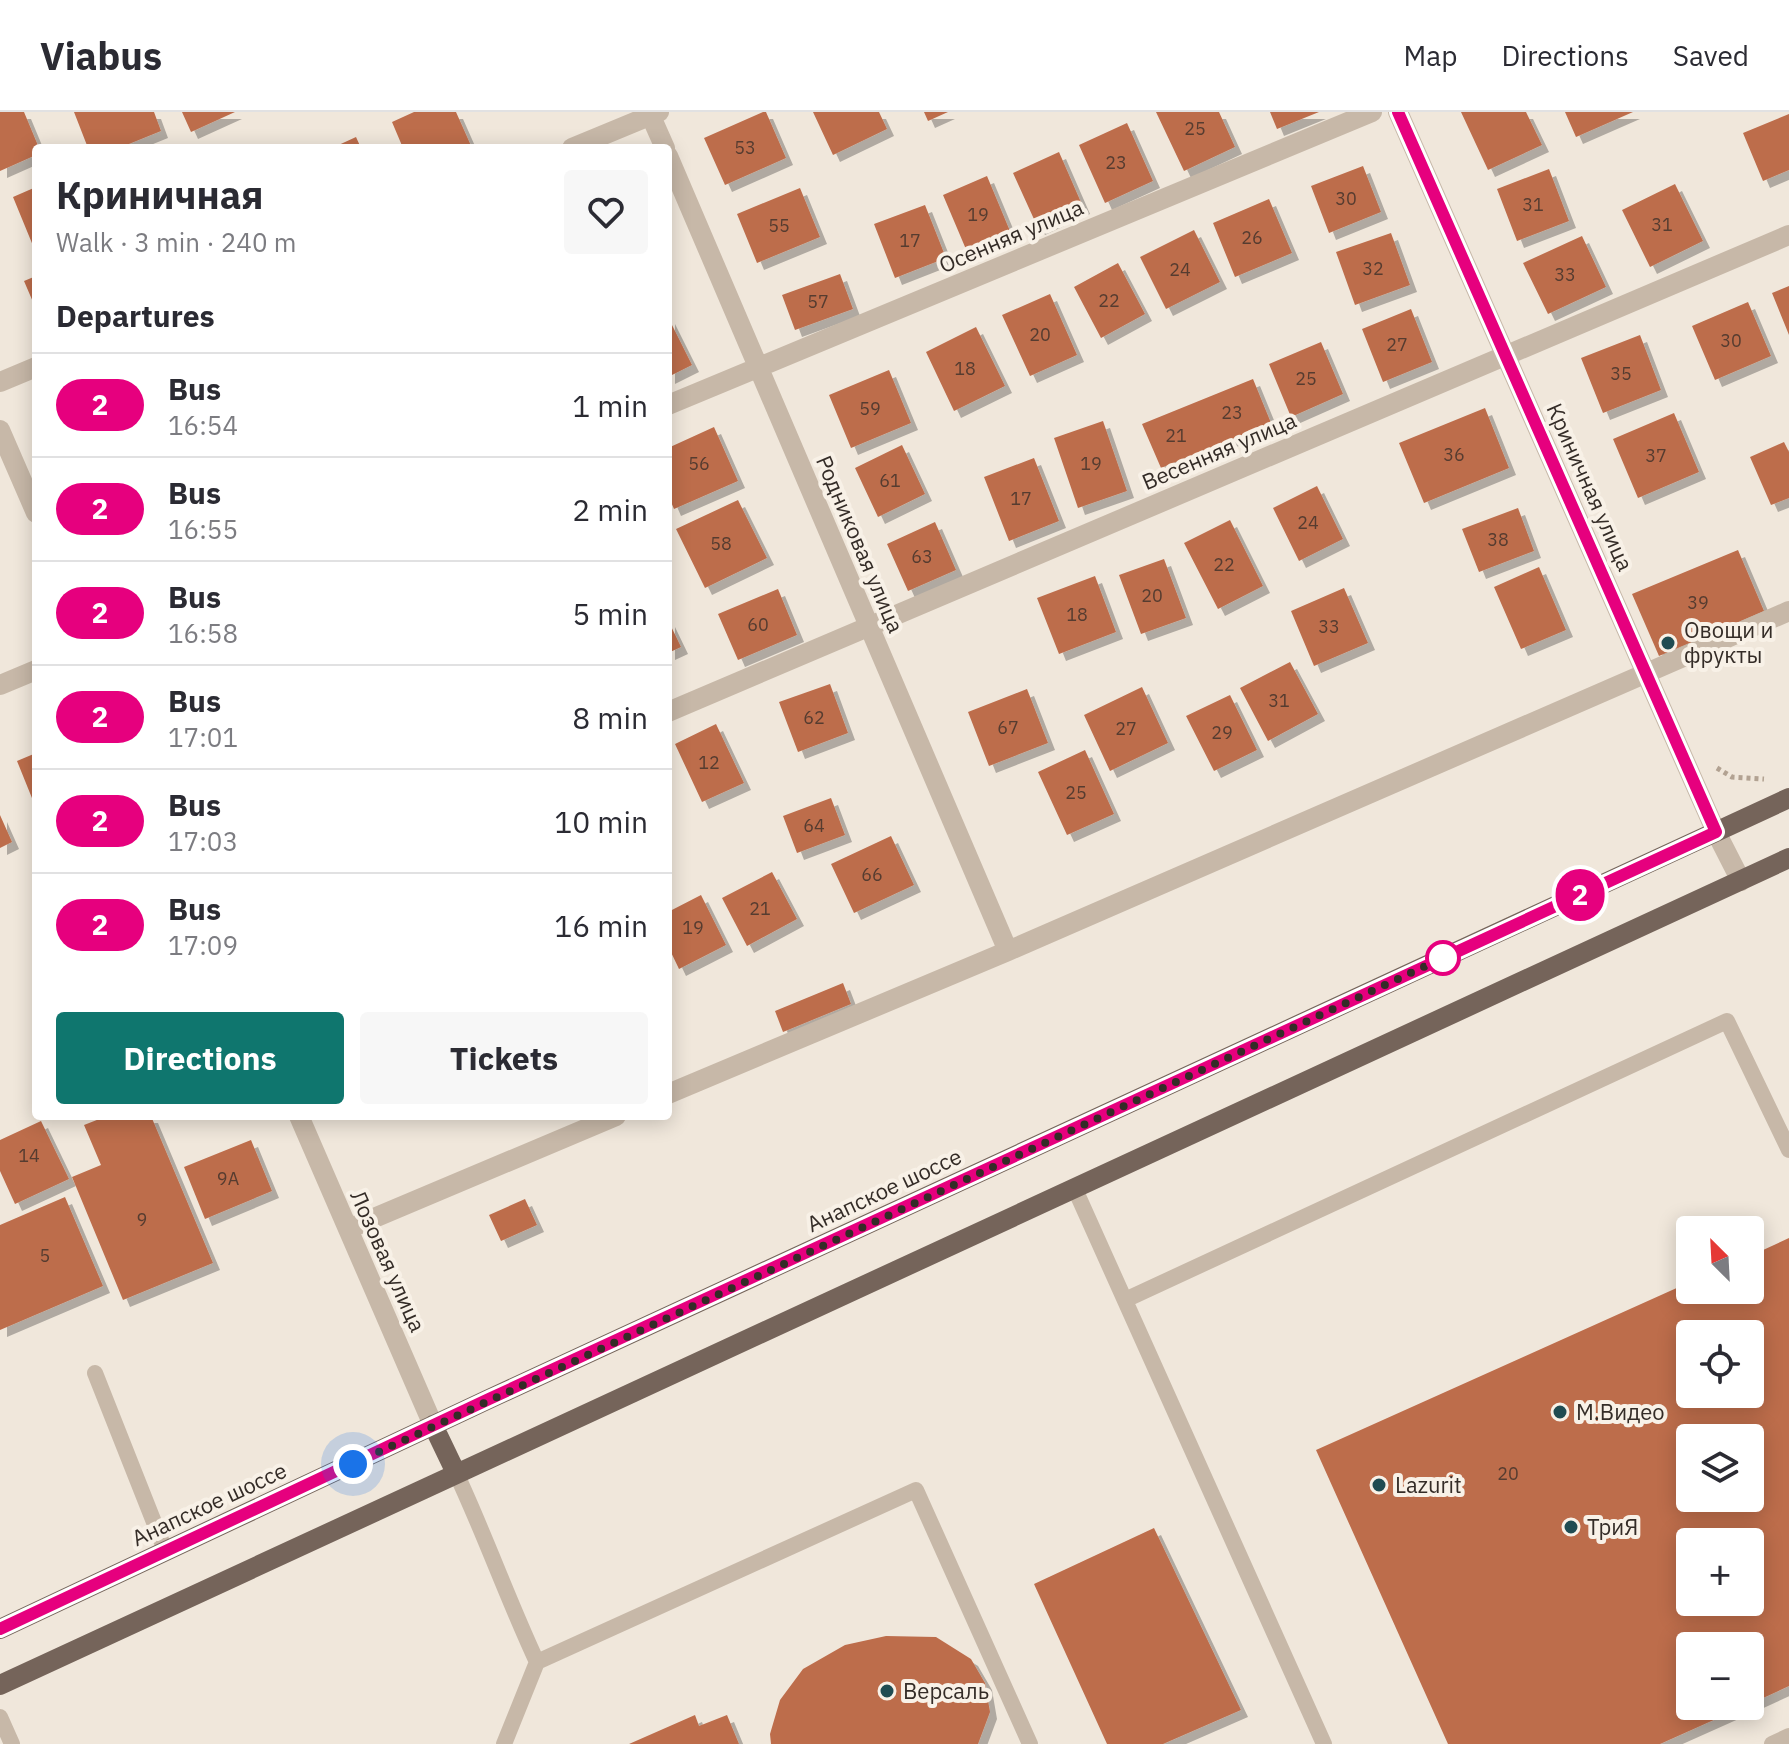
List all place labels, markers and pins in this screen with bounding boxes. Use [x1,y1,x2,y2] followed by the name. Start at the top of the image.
[1684,615,1773,669] place label: Овощи и фрукты
[1659,634,1677,652] marker: Овощи и фрукты
[1426,941,1460,975] unlabelled marker
[1576,1397,1665,1426] place label: М.Видео
[1551,1403,1569,1421] marker: М.Видео
[1395,1470,1462,1499] place label: Lazurit
[1370,1476,1388,1494] marker: Lazurit
[1587,1512,1638,1541] place label: ТриЯ
[1562,1518,1580,1536] marker: ТриЯ
[903,1676,989,1705] place label: Версаль
[878,1682,896,1700] marker: Версаль

